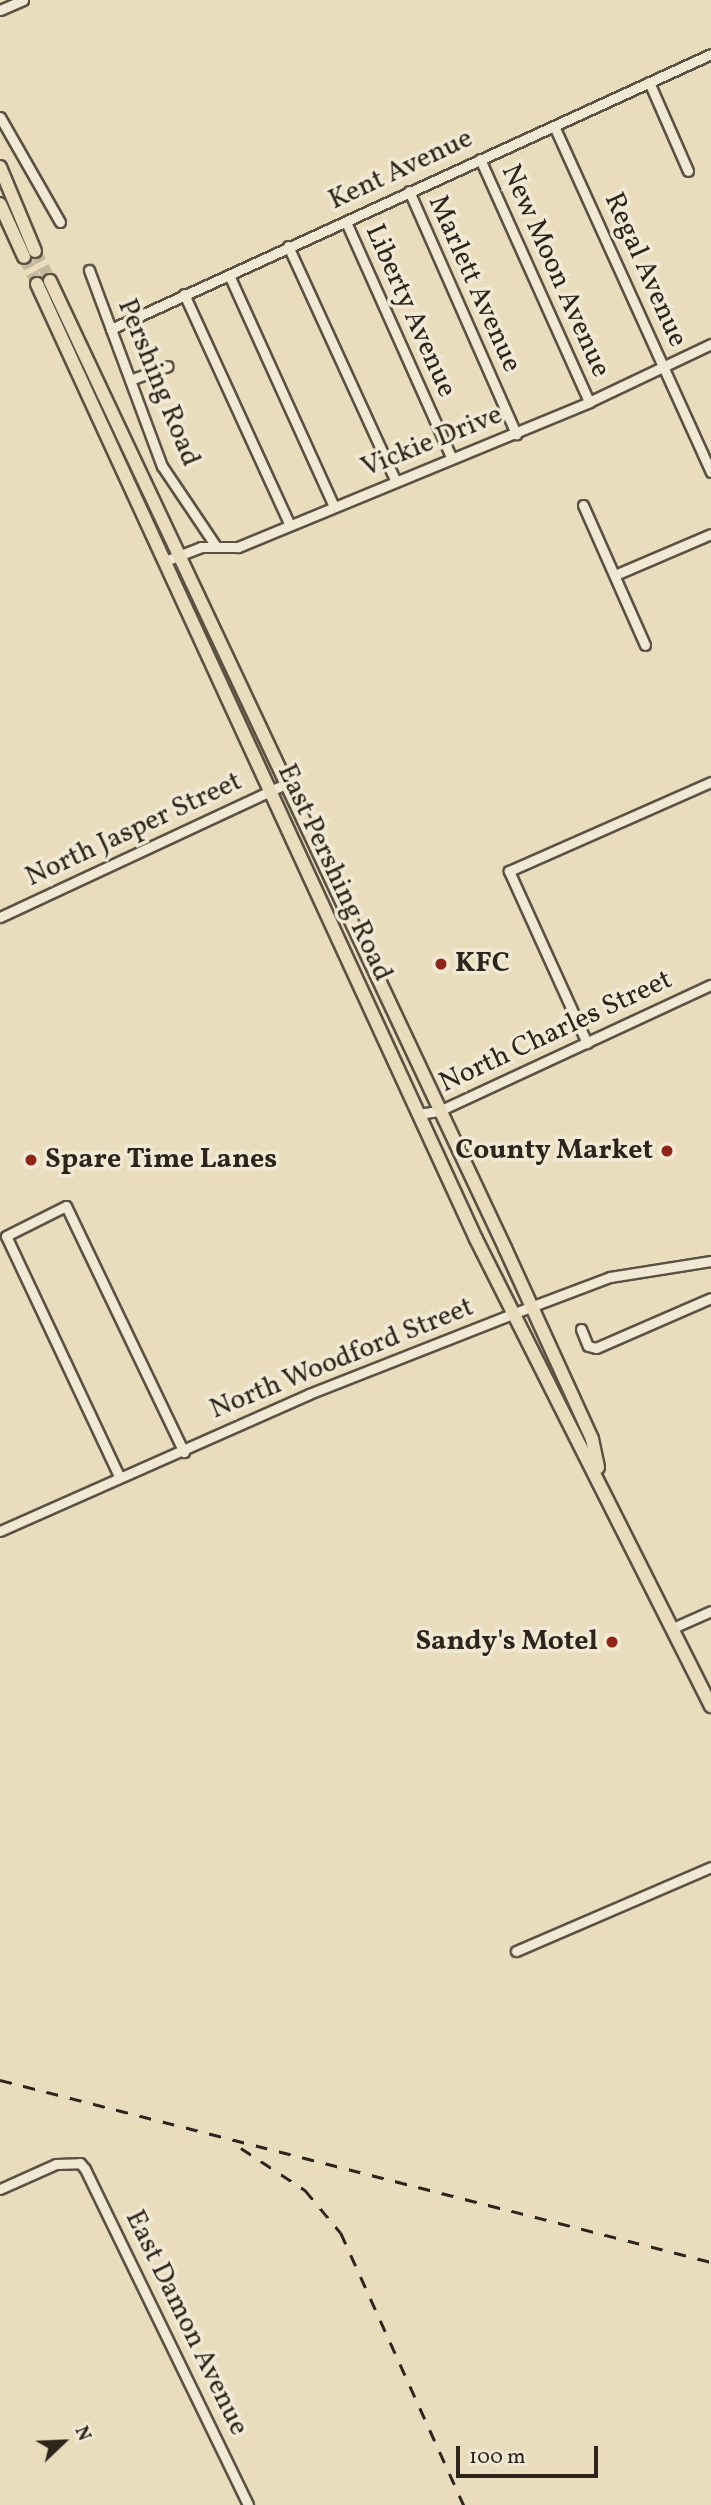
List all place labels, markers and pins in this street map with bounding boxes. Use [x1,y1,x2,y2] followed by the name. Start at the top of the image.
[455,947,510,981] place label: KFC
[433,956,449,972] marker: KFC
[455,1134,653,1168] place label: County Market
[45,1143,278,1177] place label: Spare Time Lanes
[659,1143,675,1159] marker: County Market
[23,1152,39,1168] marker: Spare Time Lanes
[416,1625,598,1659] place label: Sandy's Motel
[604,1634,620,1650] marker: Sandy's Motel

